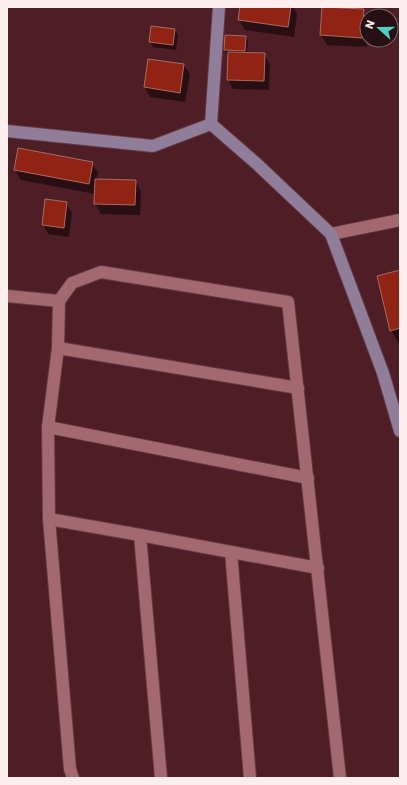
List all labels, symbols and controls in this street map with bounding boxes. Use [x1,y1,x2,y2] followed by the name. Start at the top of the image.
[359,8,399,48] north arrow
[361,18,379,31] text: N

